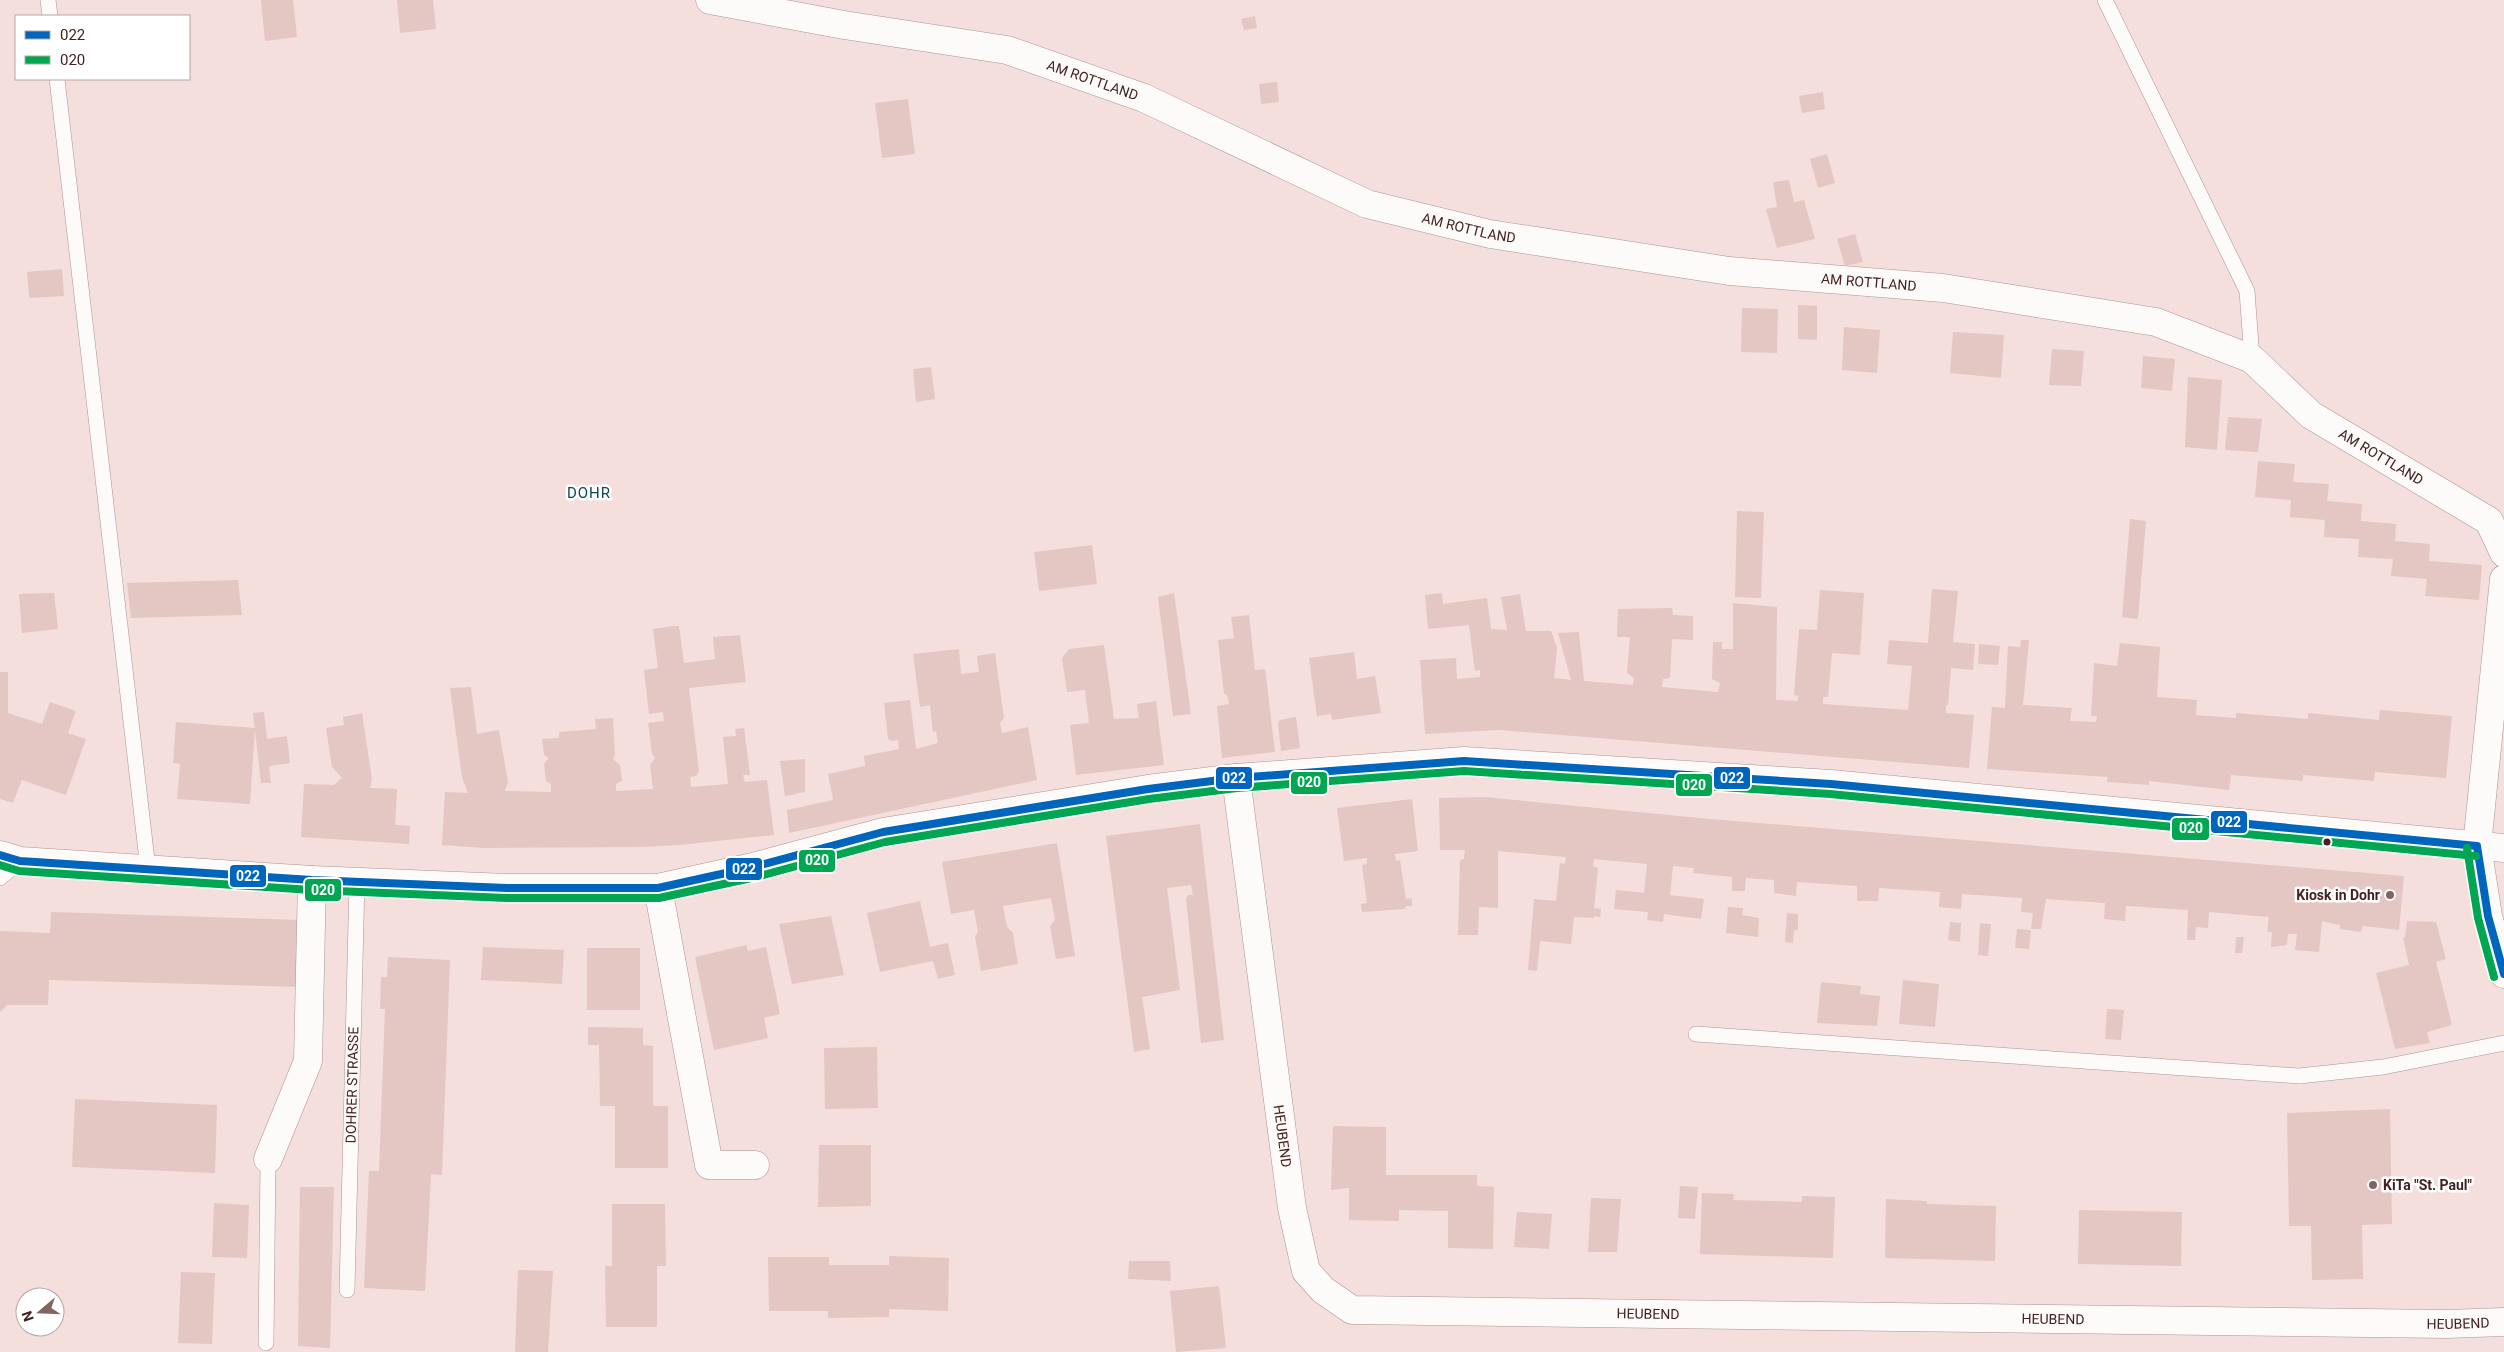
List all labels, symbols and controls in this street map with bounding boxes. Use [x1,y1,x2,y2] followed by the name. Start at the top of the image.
[15,15,190,80] legend
[60,26,85,44] text: 022
[60,51,85,69] text: 020
[1045,57,1141,103] street label: AM ROTTLAND
[1420,210,1517,246] street label: AM ROTTLAND
[1820,270,1917,294] street label: AM ROTTLAND
[2336,425,2426,488] street label: AM ROTTLAND
[567,484,611,502] district label: DOHR
[1215,766,1253,790] line badge: 022
[1713,766,1751,790] line badge: 022
[1222,770,1246,786] text: 022
[1720,770,1744,786] text: 022
[1290,771,1328,795] line badge: 020
[1675,773,1713,797] line badge: 020
[1297,774,1321,790] text: 020
[1682,777,1706,793] text: 020
[2210,810,2248,834] line badge: 022
[2217,814,2241,830] text: 022
[2171,817,2210,841] line badge: 020
[2179,820,2203,836] text: 020
[2322,837,2332,847] unlabelled marker
[798,849,836,873] line badge: 020
[805,852,829,868] text: 020
[725,857,763,881] line badge: 022
[732,861,756,877] text: 022
[229,864,267,888] line badge: 022
[236,868,260,884] text: 022
[304,878,342,902] line badge: 020
[311,882,335,898] text: 020
[2296,887,2380,903] place label: Kiosk in Dohr
[2384,889,2396,901] marker: Kiosk in Dohr
[343,1027,361,1144] street label: DOHRER STRASSE
[1271,1104,1295,1168] street label: HEUBEND
[2383,1177,2473,1193] place label: KiTa "St. Paul"
[2367,1179,2379,1191] marker: KiTa "St. Paul"
[15,1287,65,1337] north arrow
[1617,1305,1680,1322] street label: HEUBEND
[19,1309,37,1324] text: N
[2021,1311,2085,1327] street label: HEUBEND
[2426,1315,2490,1332] street label: HEUBEND

